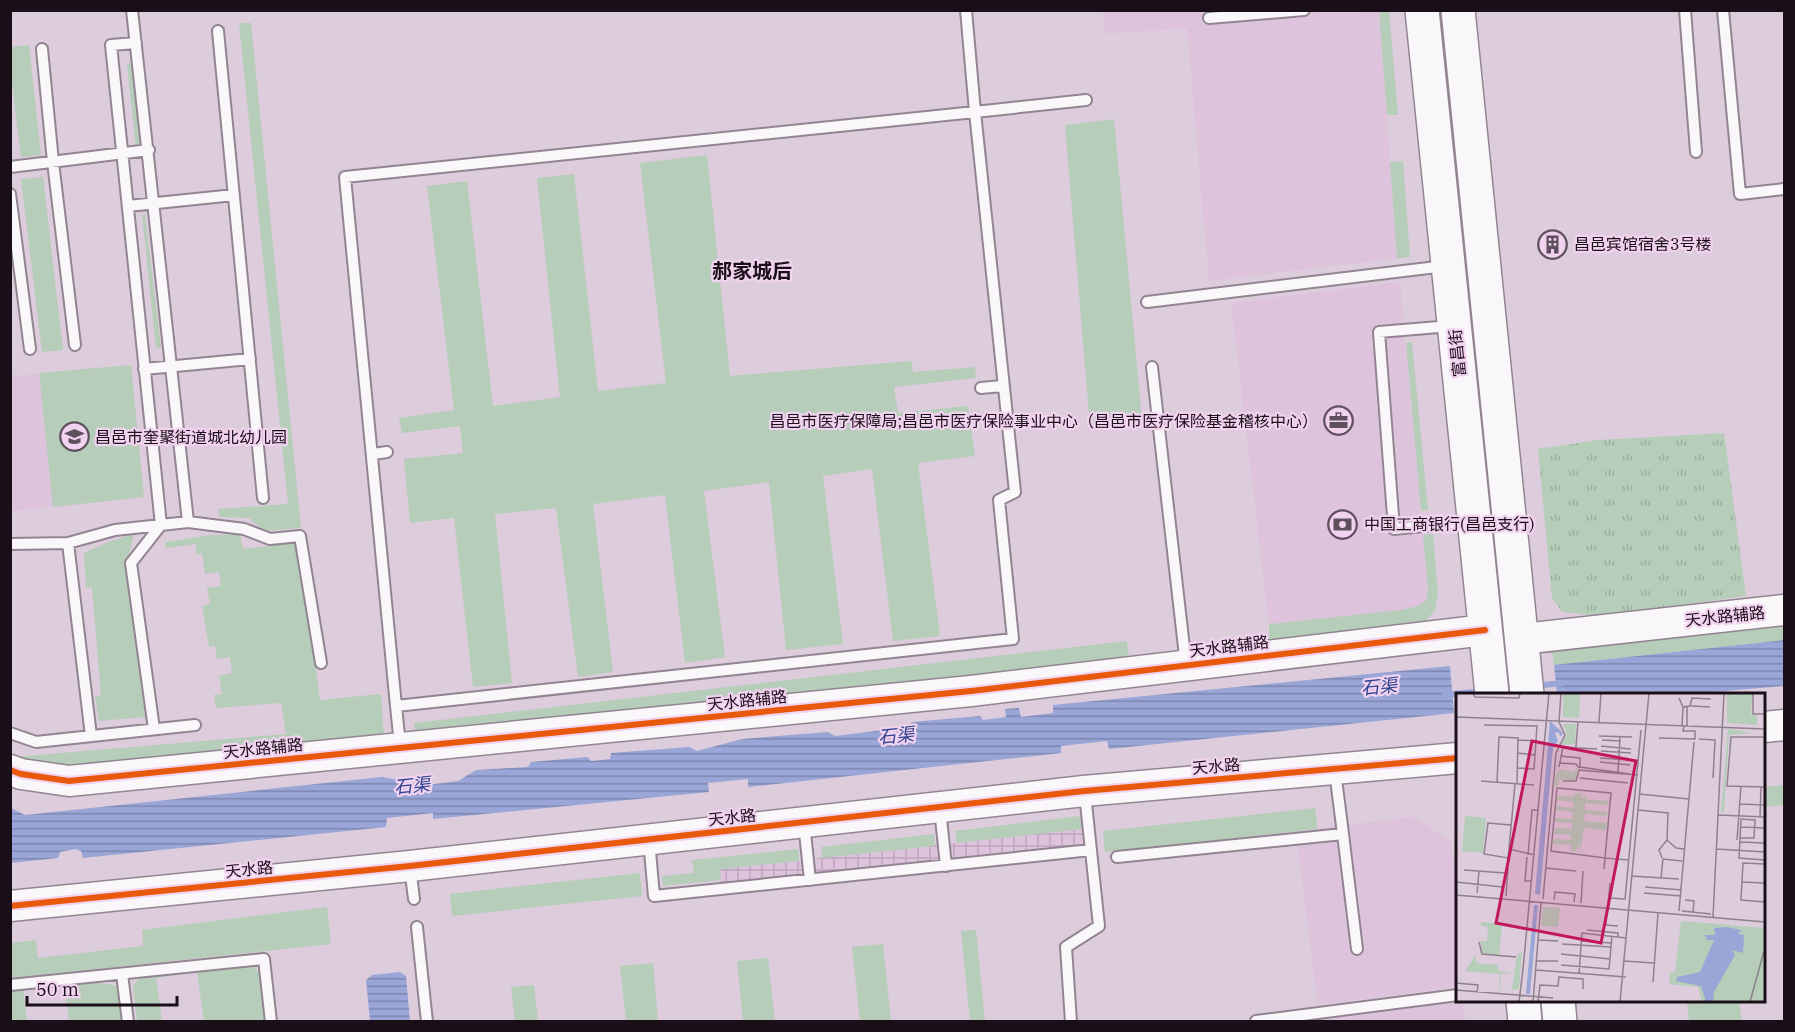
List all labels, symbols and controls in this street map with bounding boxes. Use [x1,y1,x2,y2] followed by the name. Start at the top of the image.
[1537,228,1569,260] building icon: 昌邑宾馆宿舍3号楼
[1574,234,1712,254] place label: 昌邑宾馆宿舍3号楼
[712,257,792,284] district label: 郝家城后
[1445,328,1469,378] street label: 富昌街
[1323,405,1355,437] office icon: 昌邑市医疗保障局;昌邑市医疗保险事业中心（昌邑市医疗保险基金稽核中心）
[769,411,1318,431] place label: 昌邑市医疗保障局;昌邑市医疗保险事业中心（昌邑市医疗保险基金稽核中心）
[58,421,90,453] school or university icon: 昌邑市奎聚街道城北幼儿园
[95,427,287,447] place label: 昌邑市奎聚街道城北幼儿园
[1327,508,1359,540] bank icon: 中国工商银行(昌邑支行)
[1364,514,1535,534] place label: 中国工商银行(昌邑支行)
[1684,602,1766,630] street label: 天水路辅路
[1188,631,1270,661] street label: 天水路辅路
[1360,673,1401,700] water label: 石渠
[706,686,788,714] street label: 天水路辅路
[1456,693,1765,1002] inset map
[877,722,918,749] water label: 石渠
[222,734,304,762] street label: 天水路辅路
[1191,754,1241,778] street label: 天水路
[393,772,434,799] water label: 石渠
[707,805,757,829] street label: 天水路
[224,857,274,881] street label: 天水路
[27,969,177,1007] scale bar
[36,978,79,1001] text: 50 m

